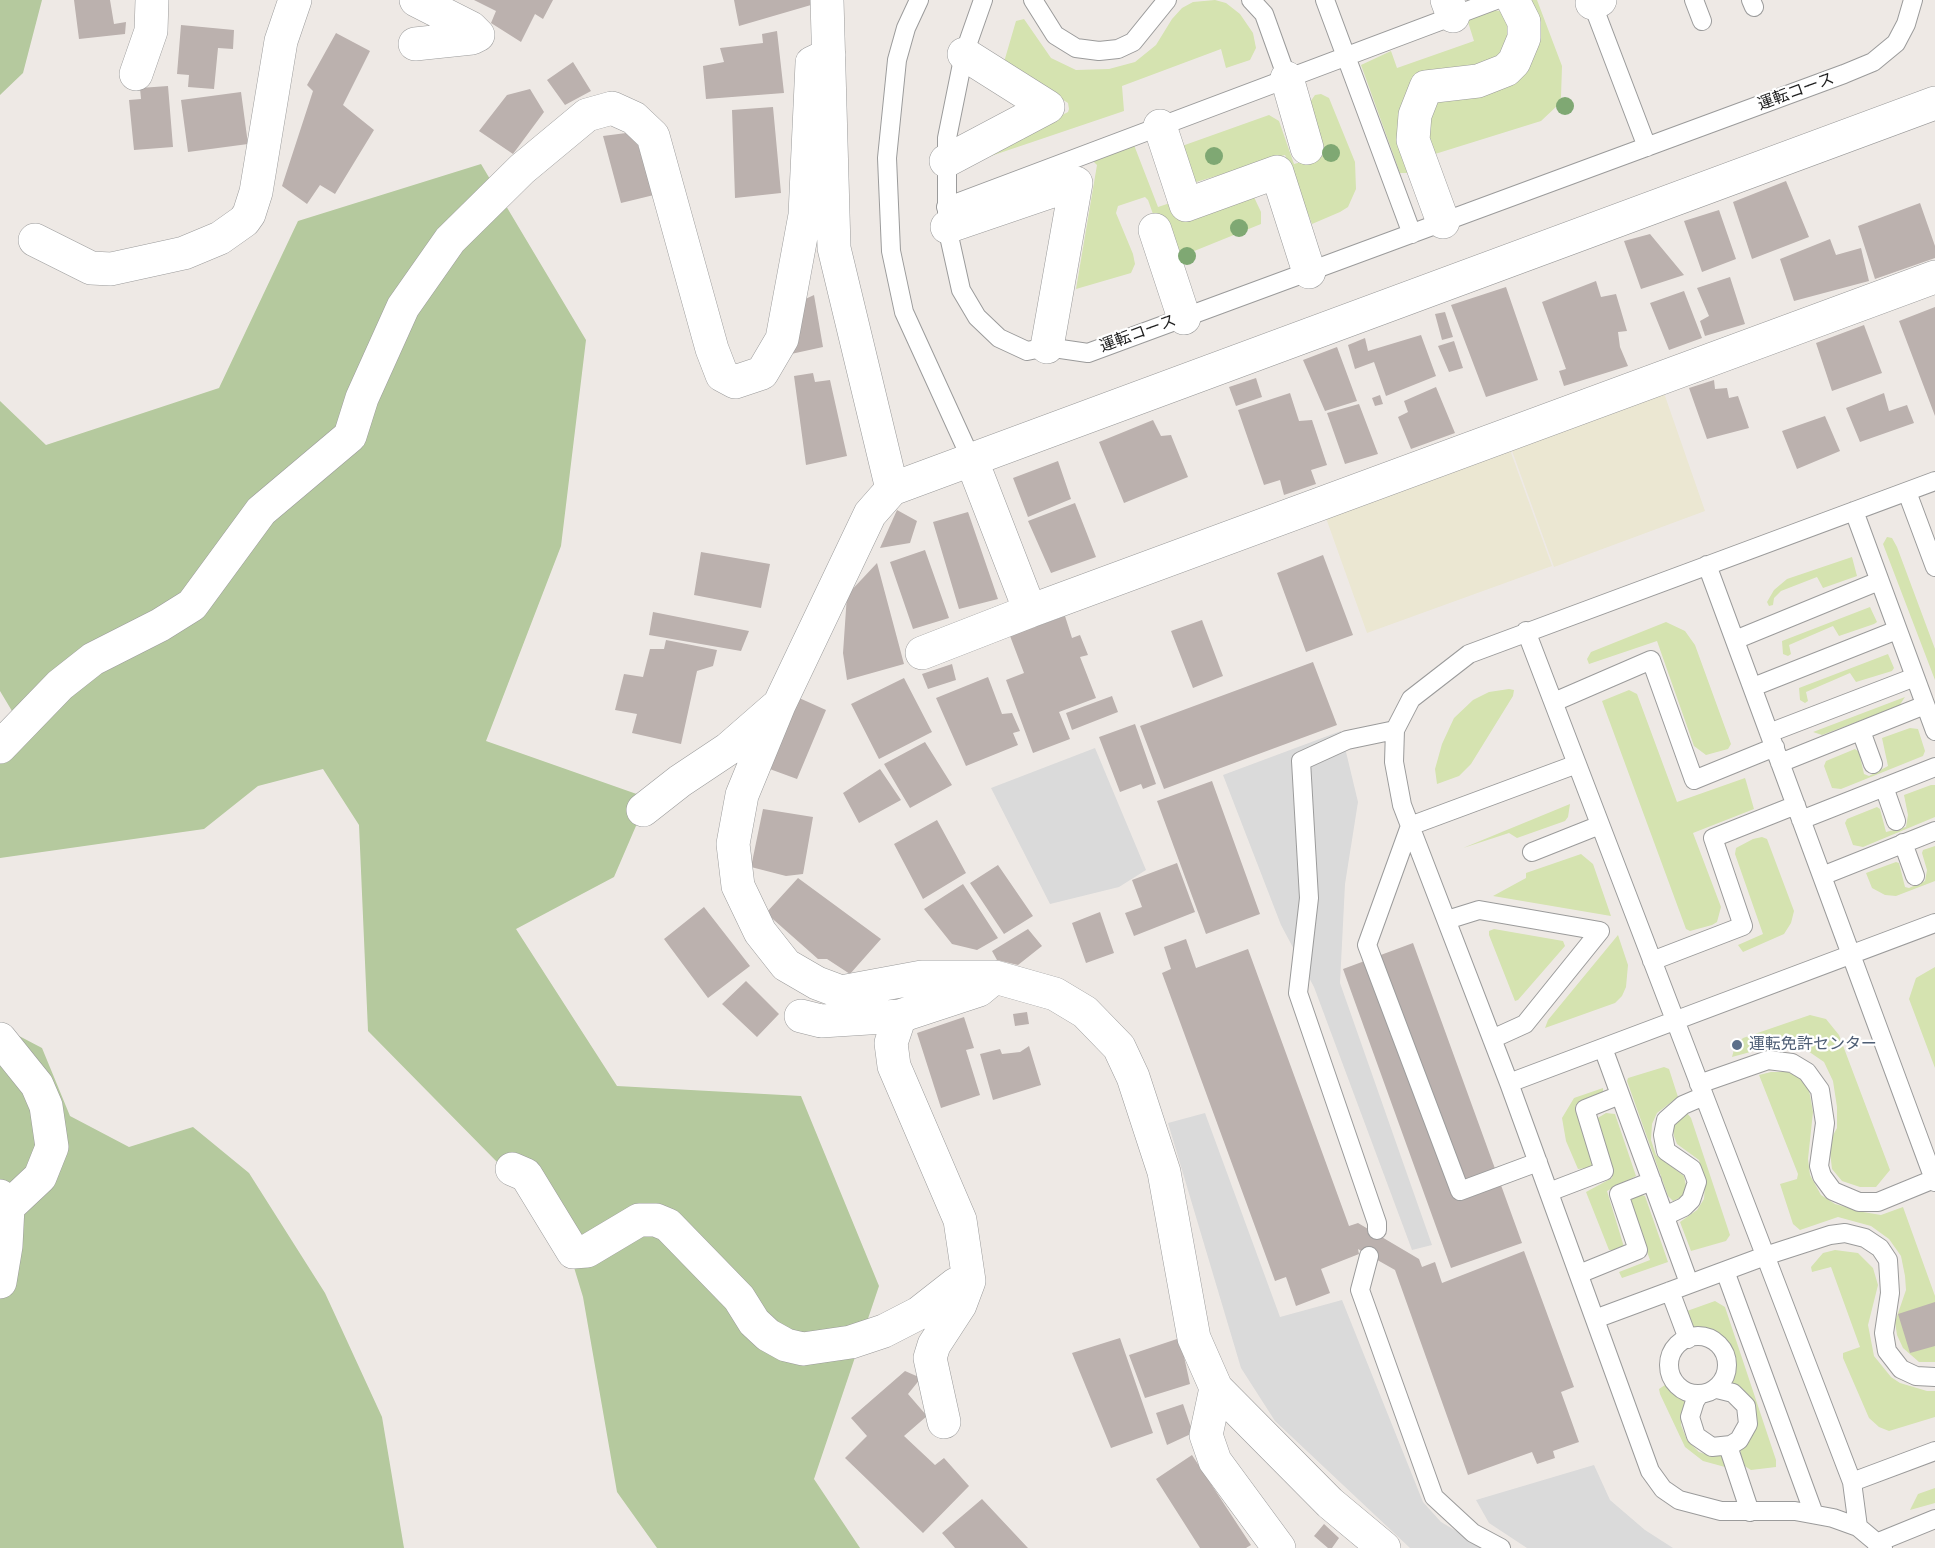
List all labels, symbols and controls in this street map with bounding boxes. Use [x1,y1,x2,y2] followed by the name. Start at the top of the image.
[1755,69,1837,115] street label: 運転コース
[1097,311,1179,357] street label: 運転コース
[1749,1035,1877,1055] place label: 運転免許センター
[1730,1038,1744,1052] marker: 運転免許センター

